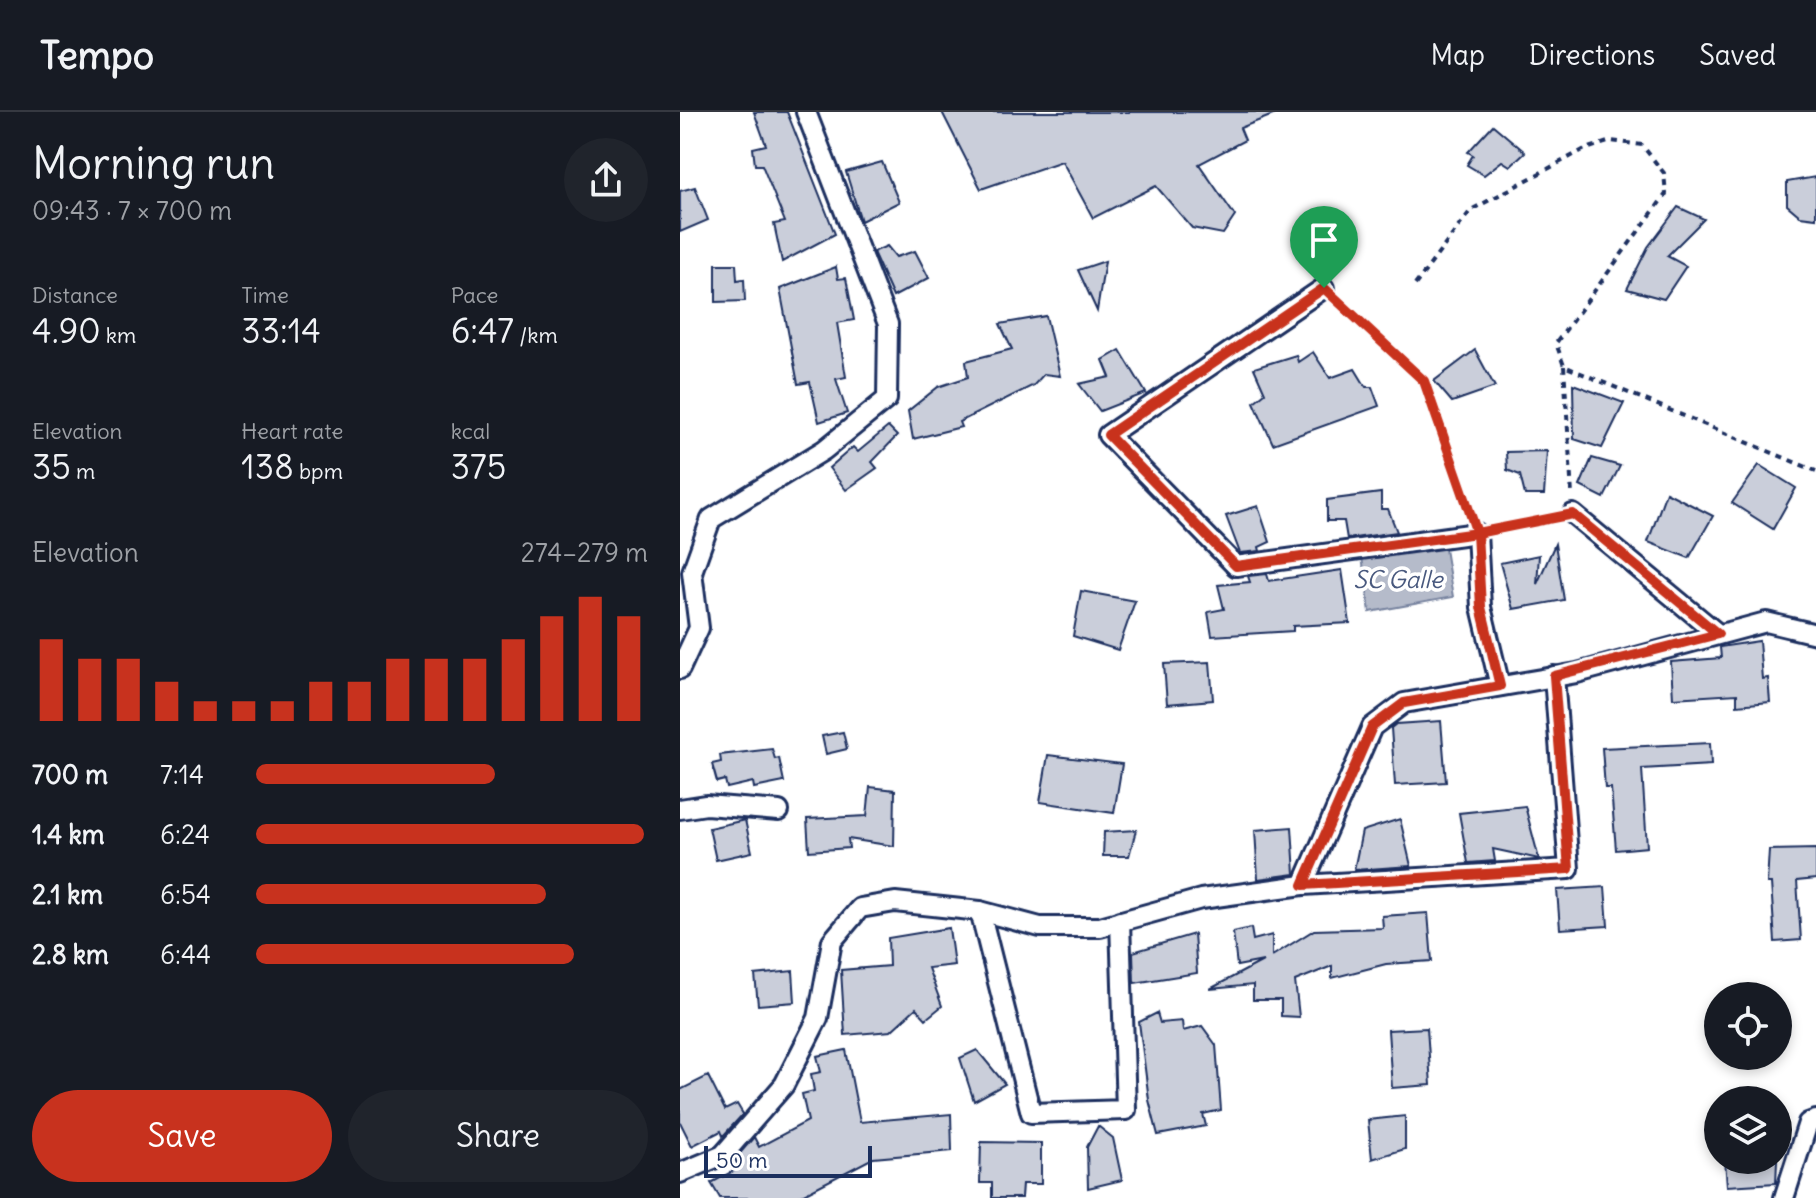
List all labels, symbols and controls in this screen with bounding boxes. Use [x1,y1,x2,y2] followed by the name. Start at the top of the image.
[40,32,154,79] text: Tempo
[1430,37,1485,73] text: Map
[1529,37,1655,73] text: Directions
[1699,37,1776,73] text: Saved
[32,136,275,191] text: Morning run
[564,138,648,222] button: share
[32,194,232,227] text: 09:43 · 7 × 700 m
[1290,206,1358,288] pin
[1302,218,1346,262] icon: arrive
[32,281,118,309] text: Distance
[241,281,289,309] text: Time
[451,281,498,309] text: Pace
[32,309,101,352] text: 4.90
[241,309,321,352] text: 33:14
[451,309,514,352] text: 6:47
[101,321,136,349] text: km
[514,321,558,349] text: /km
[32,417,122,445] text: Elevation
[241,417,343,445] text: Heart rate
[451,417,490,445] text: kcal
[32,445,71,488] text: 35
[241,445,294,488] text: 138
[451,445,506,488] text: 375
[71,457,95,485] text: m
[294,457,343,485] text: bpm
[32,536,139,569] text: Elevation
[521,536,648,569] text: 274–279 m
[1353,564,1445,594] water label: SC Galle
[32,758,108,791] text: 700 m
[160,758,204,791] text: 7:14
[32,818,105,851] text: 1.4 km
[160,818,210,851] text: 6:24
[32,878,103,911] text: 2.1 km
[160,878,211,911] text: 6:54
[32,938,109,971] text: 2.8 km
[160,938,211,971] text: 6:44
[1704,982,1792,1174] map controls
[1704,982,1792,1070] button: locate
[1704,1086,1792,1174] button: layers
[32,1090,332,1182] button: Save
[348,1090,648,1182] button: Share
[704,1142,872,1178] scale bar
[716,1146,768,1174] text: 50 m

